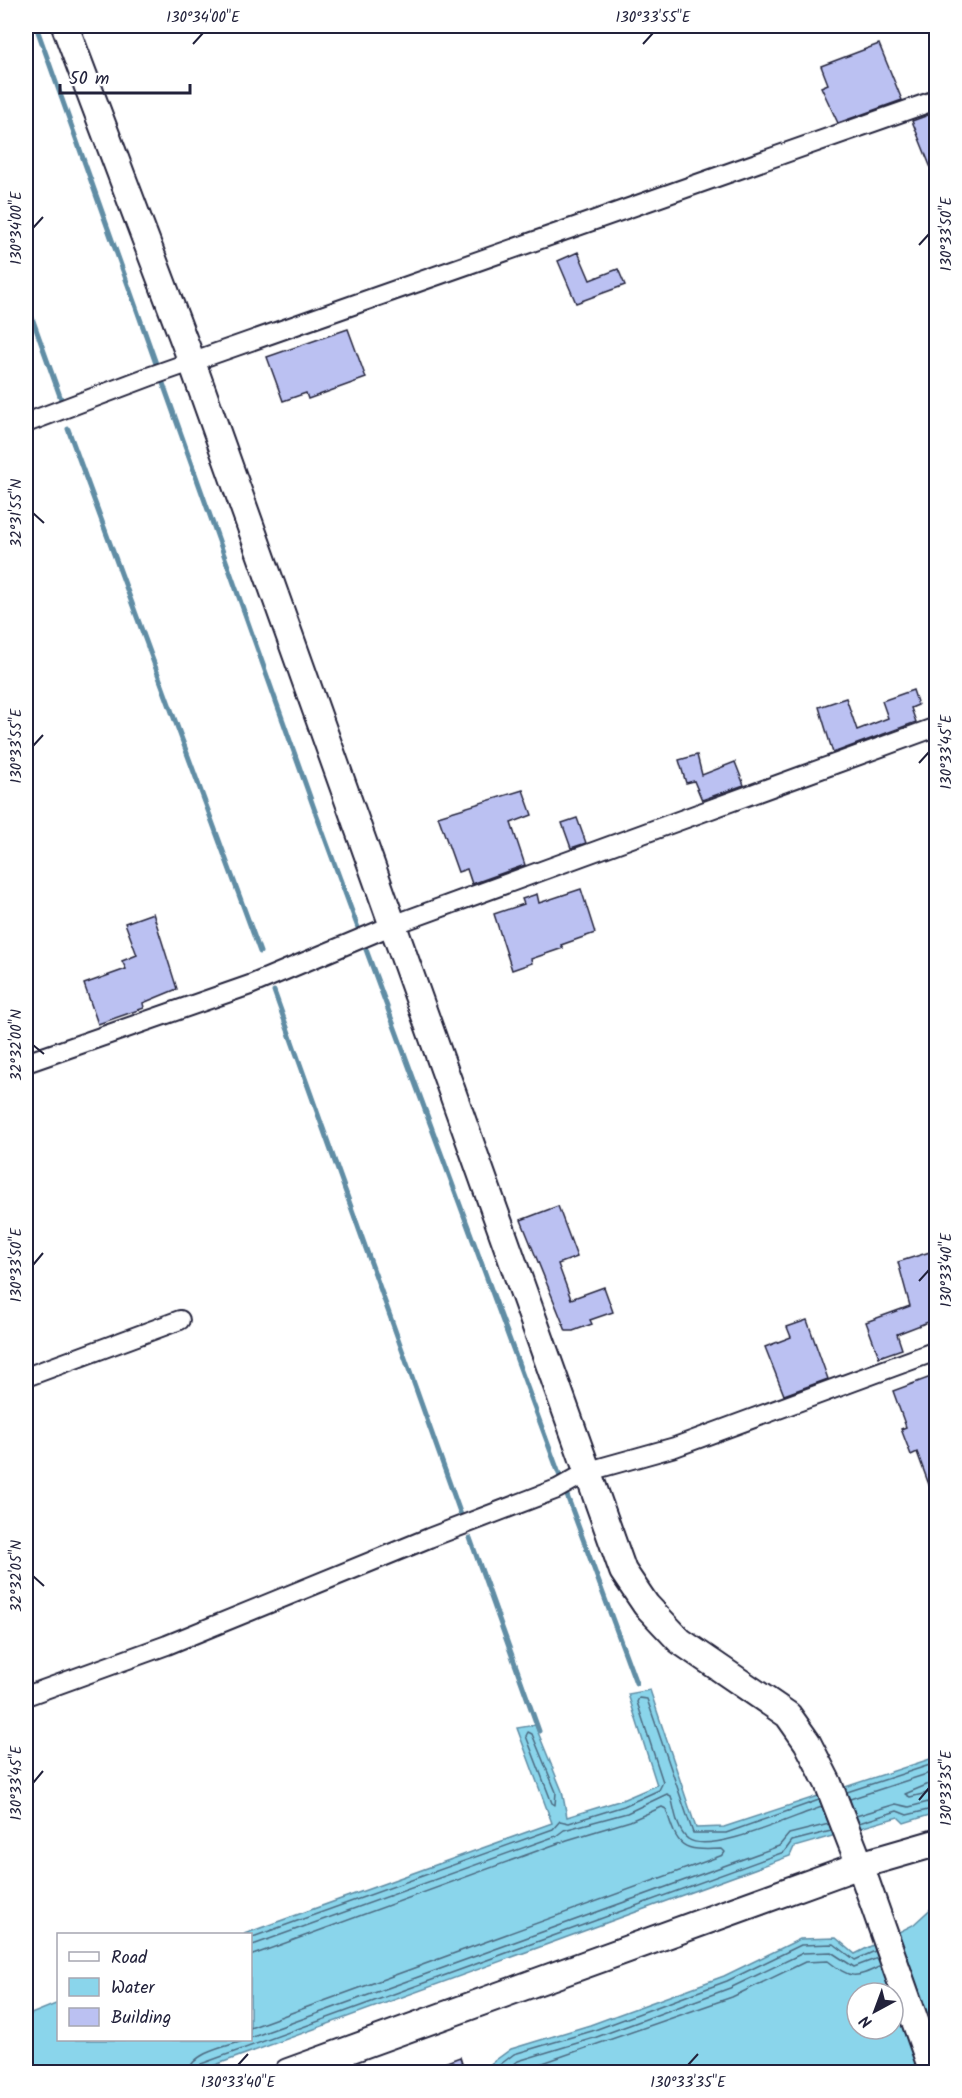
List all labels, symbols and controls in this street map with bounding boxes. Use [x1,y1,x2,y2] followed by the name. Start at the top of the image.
[166,6,241,30] text: 130°34'00"E
[615,6,692,30] text: 130°33'55"E
[60,57,190,95] scale bar
[69,65,109,94] text: 50 m
[5,190,29,265] text: 130°34'00"E
[935,196,959,271] text: 130°33'50"E
[5,478,29,548] text: 32°31'55"N
[5,707,29,784] text: 130°33'55"E
[935,713,959,790] text: 130°33'45"E
[5,1009,29,1081] text: 32°32'00"N
[5,1227,29,1302] text: 130°33'50"E
[935,1231,959,1307] text: 130°33'40"E
[5,1540,29,1612] text: 32°32'05"N
[5,1744,29,1821] text: 130°33'45"E
[935,1749,959,1826] text: 130°33'35"E
[57,1933,252,2041] legend
[111,1944,148,1973] text: Road
[111,1974,156,2003] text: Water
[845,1981,905,2041] north arrow
[111,2004,171,2033] text: Building
[854,2008,878,2034] text: N
[201,2071,277,2095] text: 130°33'40"E
[650,2071,727,2095] text: 130°33'35"E

